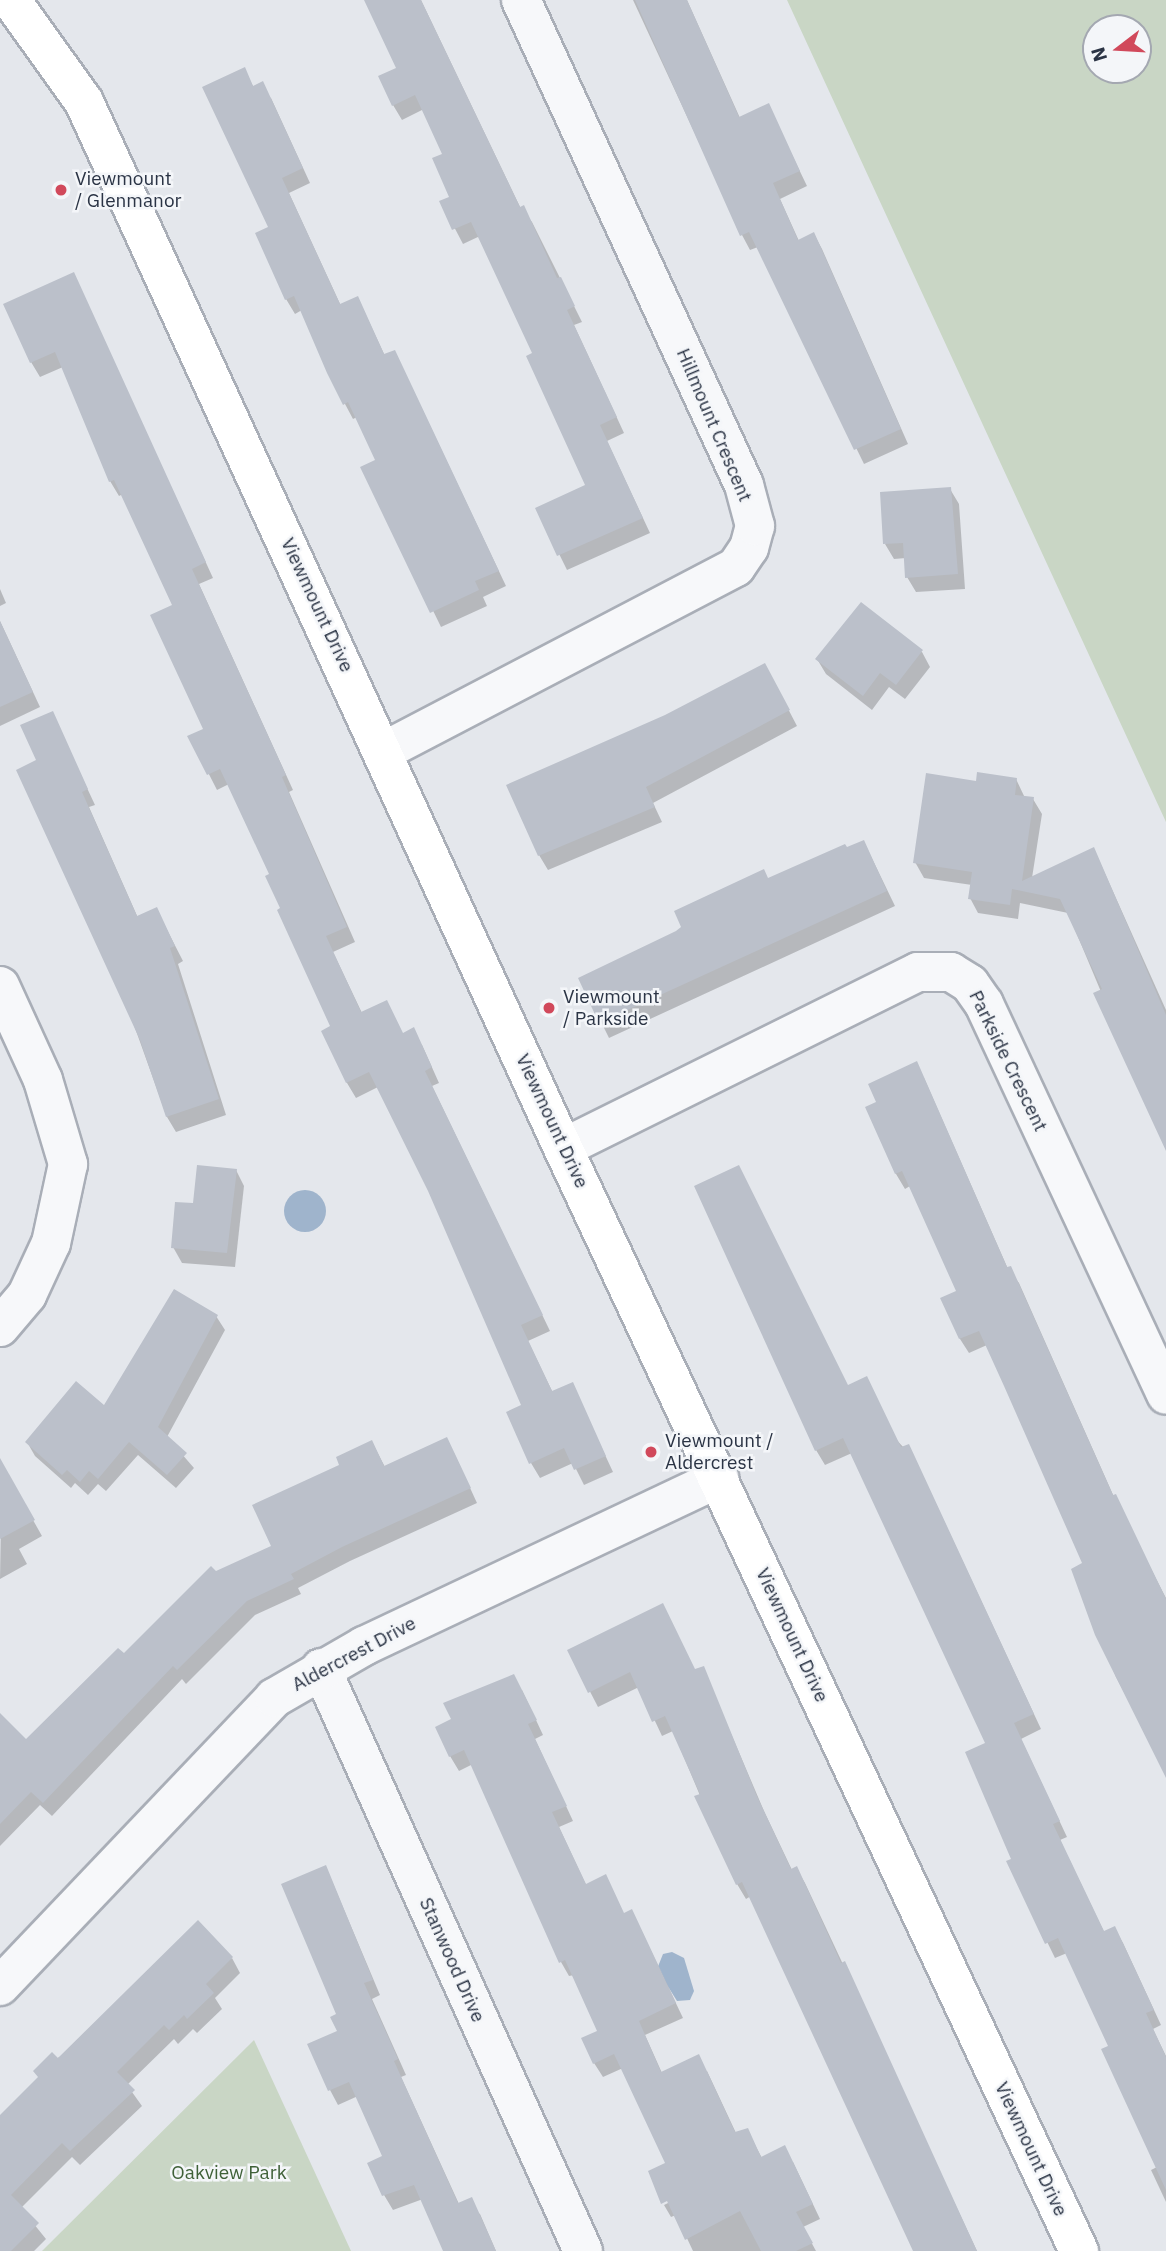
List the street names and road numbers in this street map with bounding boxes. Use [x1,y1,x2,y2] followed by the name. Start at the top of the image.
[671,345,757,505] street label: Hillmount Crescent
[276,534,358,676] street label: Viewmount Drive
[964,987,1052,1135] street label: Parkside Crescent
[511,1050,593,1192] street label: Viewmount Drive
[751,1564,833,1706] street label: Viewmount Drive
[288,1612,420,1696] street label: Aldercrest Drive
[414,1894,490,2026] street label: Stanwood Drive
[990,2078,1072,2220] street label: Viewmount Drive

